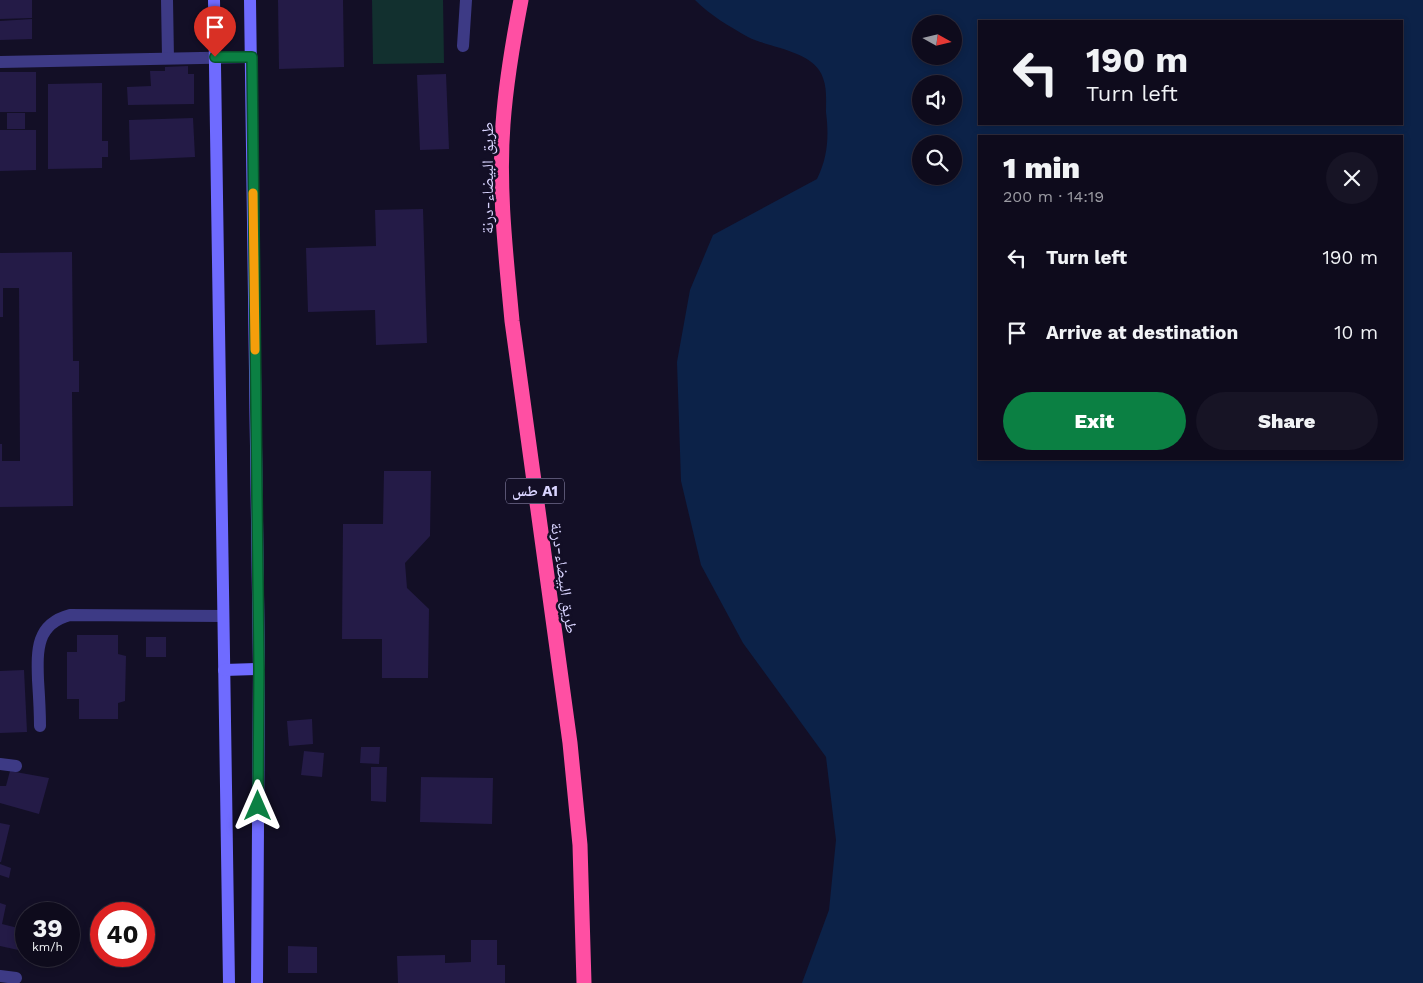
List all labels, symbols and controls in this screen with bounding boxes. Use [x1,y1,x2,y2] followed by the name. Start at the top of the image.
[194,6,236,57] pin
[201,13,229,41] icon: arrive
[912,15,962,65] north arrow
[912,15,962,185] map controls
[1086,39,1188,81] text: 190 m
[1003,40,1068,105] icon: left
[912,75,962,125] button: sound
[1086,81,1178,106] text: Turn left
[478,122,498,234] street label: طريق البيضاء-درنة
[912,135,962,185] button: search
[1003,150,1080,185] text: 1 min
[1326,152,1378,204] button: close
[1003,187,1104,206] text: 200 m · 14:19
[1003,244,1031,272] icon: left
[1046,246,1127,269] text: Turn left
[1322,246,1378,269] text: 190 m
[1003,319,1031,347] icon: arrive
[1046,321,1238,344] text: Arrive at destination
[1334,321,1378,344] text: 10 m
[1003,392,1186,450] button: Exit
[1196,392,1378,450] button: Share
[506,478,564,504] road number: طس A1
[546,521,581,635] street label: طريق البيضاء-درنة
[231,779,283,831] position arrow
[90,902,155,967] speed limit sign: 40
[32,914,63,943] text: 39
[32,940,63,954] text: km/h

